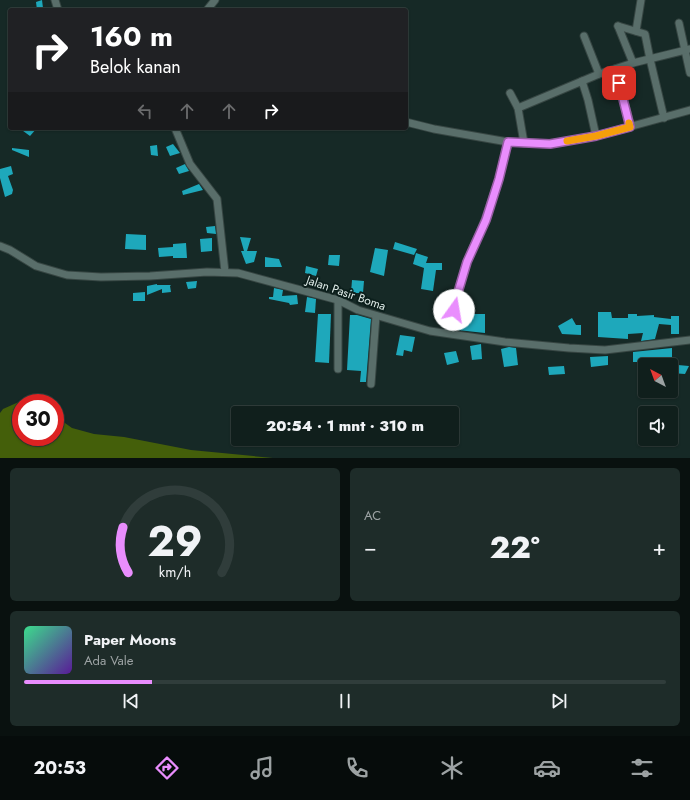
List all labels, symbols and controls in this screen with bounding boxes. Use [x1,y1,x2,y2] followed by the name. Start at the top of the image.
[90,16,173,57] text: 160 m
[24,24,76,76] icon: right
[90,54,181,80] text: Belok kanan
[602,66,636,100] pin
[608,72,630,94] icon: arrive
[134,100,156,122] icon: left
[176,100,198,122] icon: ahead
[218,100,240,122] icon: ahead
[260,100,282,122] icon: right
[302,270,388,315] street label: Jalan Pasir Boma
[433,289,475,331] position arrow
[638,358,678,398] north arrow
[638,358,678,446] map controls
[12,394,64,446] speed limit sign: 30
[638,406,678,446] button: sound
[266,415,424,437] text: 20:54 · 1 mnt · 310 m
[364,506,381,525] text: AC
[147,510,203,571] text: 29
[490,526,540,569] text: 22°
[364,531,377,563] text: −
[652,531,666,563] text: +
[159,561,191,581] text: km/h
[84,629,176,651] text: Paper Moons
[84,651,133,670] text: Ada Vale
[120,690,142,712] icon: previous
[334,690,356,712] icon: pause
[548,690,570,712] icon: next
[153,754,181,782] icon: directions
[248,754,276,782] icon: music
[343,754,371,782] icon: phone
[438,754,466,782] icon: climate
[533,754,561,782] icon: car
[628,754,656,782] icon: filters
[34,755,86,781] text: 20:53

